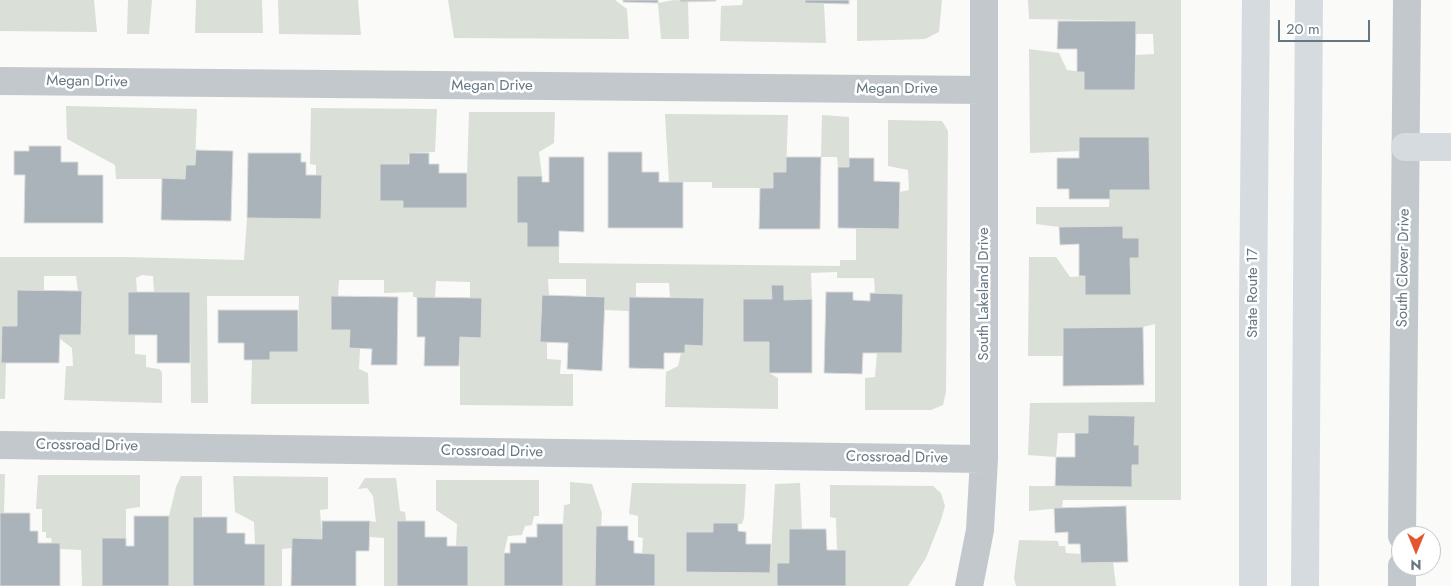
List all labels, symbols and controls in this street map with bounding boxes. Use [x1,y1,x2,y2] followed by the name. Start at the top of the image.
[1281,10,1374,42] scale bar
[1286,18,1320,40] text: 20 m
[46,72,128,92] street label: Megan Drive
[451,77,533,95] street label: Megan Drive
[856,80,938,98] street label: Megan Drive
[1394,208,1414,328] street label: South Clover Drive
[975,227,993,361] street label: South Lakeland Drive
[1244,248,1262,338] street label: State Route 17
[36,436,138,456] street label: Crossroad Drive
[441,442,543,462] street label: Crossroad Drive
[846,448,948,468] street label: Crossroad Drive
[1391,526,1441,576] north arrow
[1410,555,1422,575] text: N

